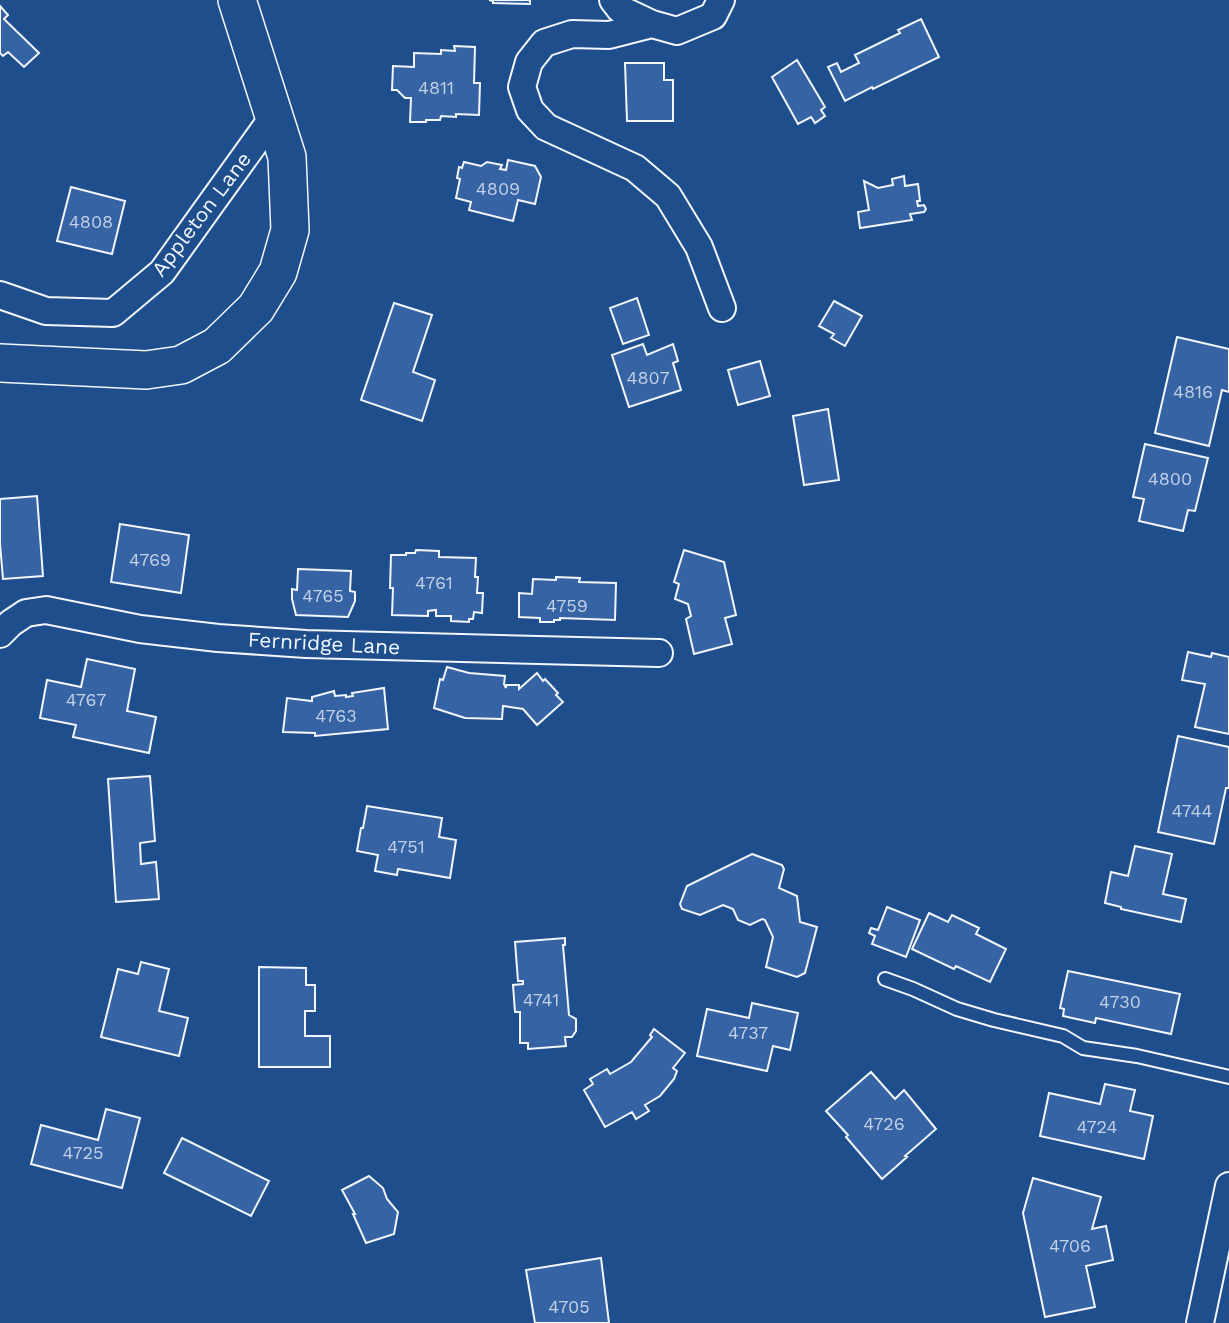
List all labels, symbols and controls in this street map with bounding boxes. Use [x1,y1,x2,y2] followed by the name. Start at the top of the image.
[418,77,454,98] house number: 4811
[146,147,256,281] street label: Appleton Lane
[476,178,520,199] house number: 4809
[69,211,113,232] house number: 4808
[626,367,670,388] house number: 4807
[1173,381,1213,402] house number: 4816
[1148,468,1192,489] house number: 4800
[129,549,171,570] house number: 4769
[415,572,453,593] house number: 4761
[302,585,344,606] house number: 4765
[546,595,588,616] house number: 4759
[247,627,401,659] street label: Fernridge Lane
[66,689,106,710] house number: 4767
[315,705,357,726] house number: 4763
[1172,800,1213,821] house number: 4744
[387,836,425,857] house number: 4751
[523,989,559,1010] house number: 4741
[1099,991,1141,1012] house number: 4730
[728,1022,768,1043] house number: 4737
[863,1113,905,1134] house number: 4726
[1076,1116,1118,1137] house number: 4724
[62,1142,104,1163] house number: 4725
[1049,1235,1091,1256] house number: 4706
[548,1296,590,1317] house number: 4705

